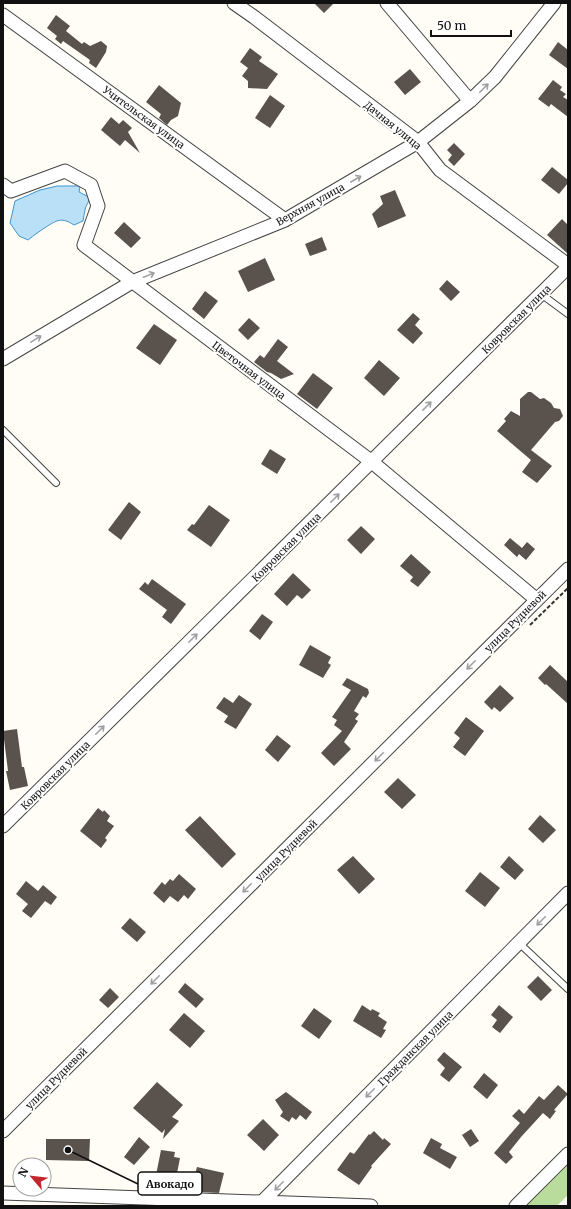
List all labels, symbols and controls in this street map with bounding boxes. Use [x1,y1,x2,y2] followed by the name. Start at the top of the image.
[431,12,511,38] scale bar
[437,18,466,33] text: 50 m
[99,83,188,152] street label: Учительская улица
[479,83,489,93] one-way arrow
[361,98,424,153] street label: Дачная улица
[350,174,362,182] one-way arrow
[274,180,347,229] street label: Верхняя улица
[143,270,155,278] one-way arrow
[479,282,554,357] street label: Ковровская улица
[30,334,42,342] one-way arrow
[209,339,288,403] street label: Цветочная улица
[423,401,432,411] one-way arrow
[330,493,340,503] one-way arrow
[249,510,324,585] street label: Ковровская улица
[482,588,549,655] street label: улица Рудневой
[188,634,198,643] one-way arrow
[466,660,476,670] one-way arrow
[95,725,105,735] one-way arrow
[18,738,93,813] street label: Ковровская улица
[374,752,384,762] one-way arrow
[253,817,320,884] street label: улица Рудневой
[242,883,252,893] one-way arrow
[536,916,545,926] one-way arrow
[150,975,160,985] one-way arrow
[375,1007,456,1089] street label: Гражданская улица
[23,1045,90,1112] street label: улица Рудневой
[365,1088,375,1098] one-way arrow
[12,1157,52,1197] north arrow
[15,1165,32,1179] text: N
[138,1172,202,1195] callout: Авокадо
[145,1177,194,1191] text: Авокадо
[274,1181,284,1191] one-way arrow

